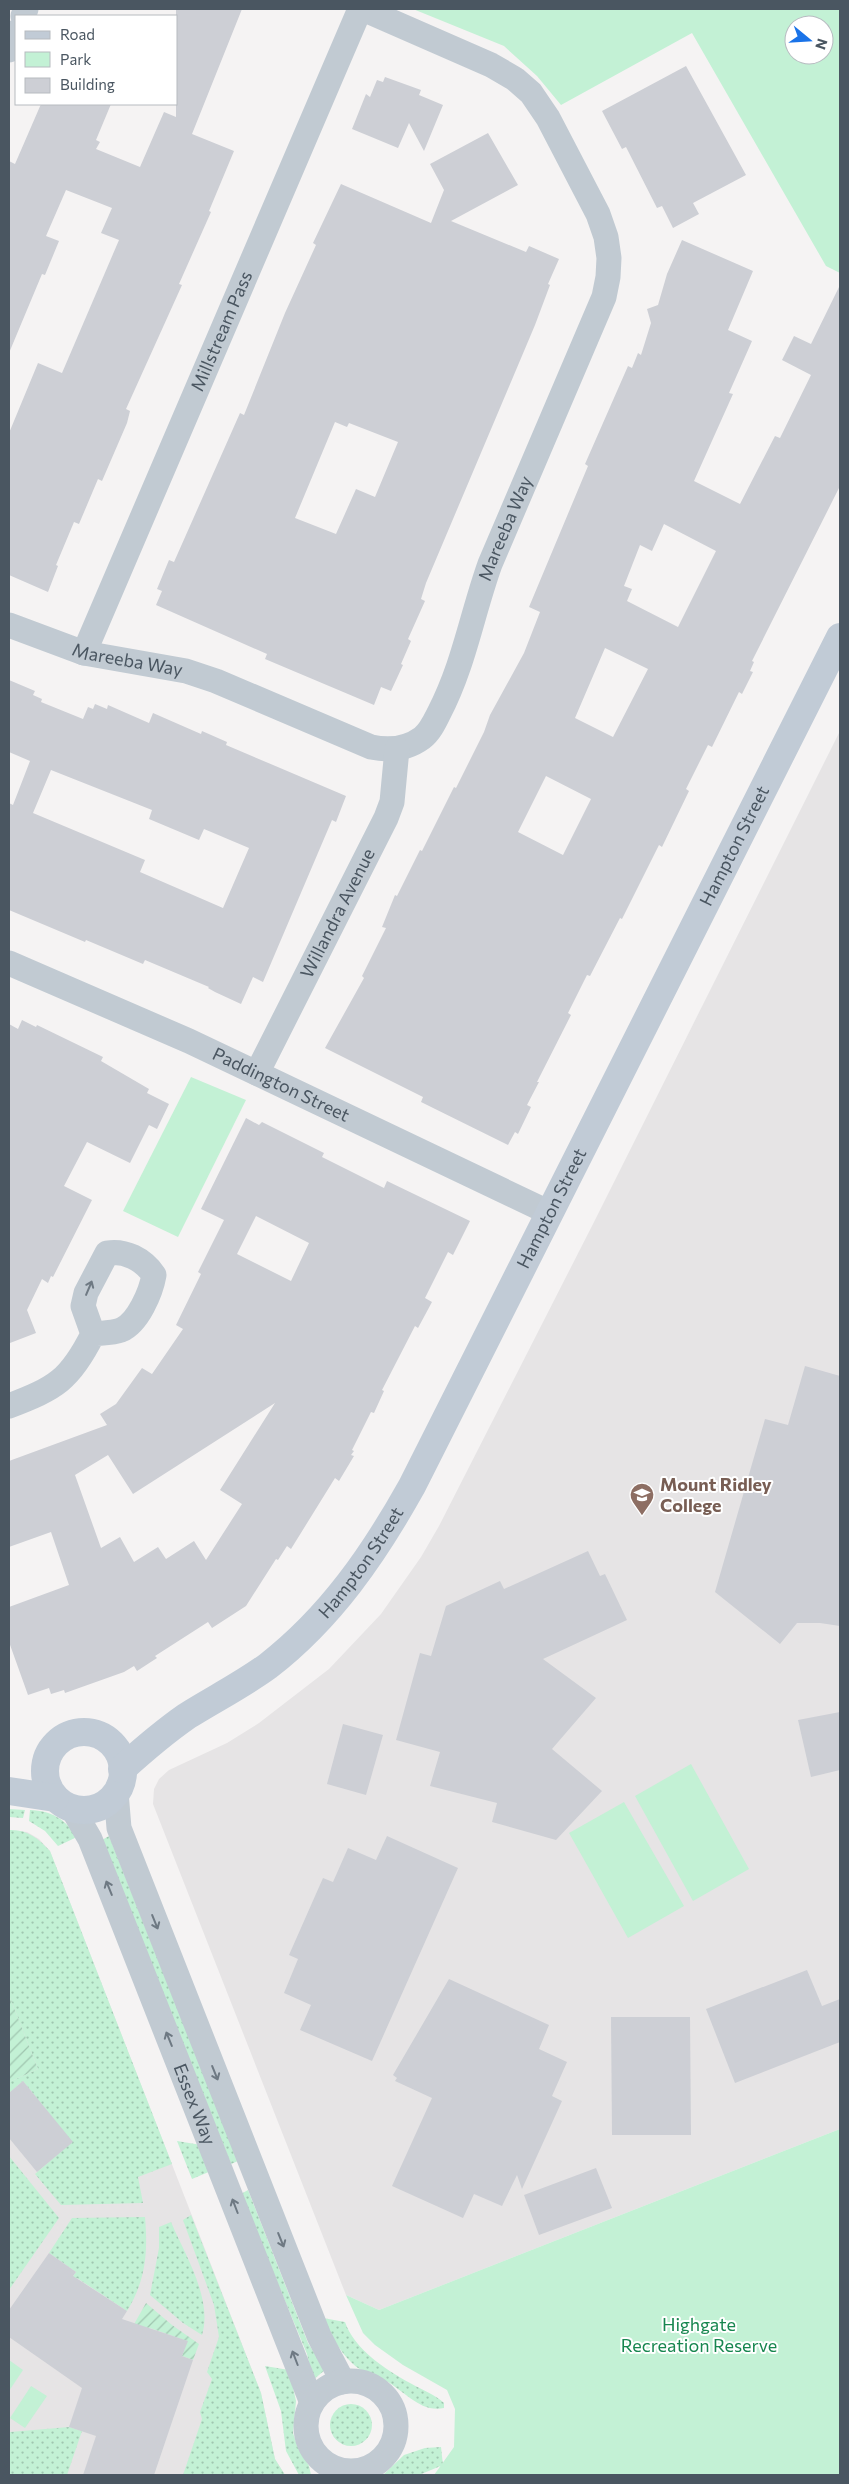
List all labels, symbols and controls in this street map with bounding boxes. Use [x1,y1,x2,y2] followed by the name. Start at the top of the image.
[15,15,178,105] legend
[784,15,834,65] north arrow
[60,25,95,43] text: Road
[812,37,832,52] text: N
[60,50,91,68] text: Park
[60,75,115,93] text: Building
[185,267,256,394] street label: Millstream Pass
[473,472,536,584] street label: Mareeba Way
[69,638,184,680] street label: Mareeba Way
[694,782,773,909] street label: Hampton Street
[295,844,379,981] street label: Willandra Avenue
[209,1042,353,1126] street label: Paddington Street
[511,1144,591,1272] street label: Hampton Street
[85,1281,94,1296] one-way arrow
[660,1473,772,1516] place label: Mount Ridley College
[629,1482,655,1516] school or university icon: Mount Ridley College
[313,1503,407,1622] street label: Hampton Street
[104,1881,113,1896] one-way arrow
[152,1914,161,1929] one-way arrow
[164,2032,173,2047] one-way arrow
[169,2060,221,2148] street label: Essex Way
[211,2065,220,2080] one-way arrow
[230,2199,239,2215] one-way arrow
[277,2232,286,2247] one-way arrow
[621,2313,777,2356] park label: Highgate Recreation Reserve
[289,2350,298,2365] one-way arrow

